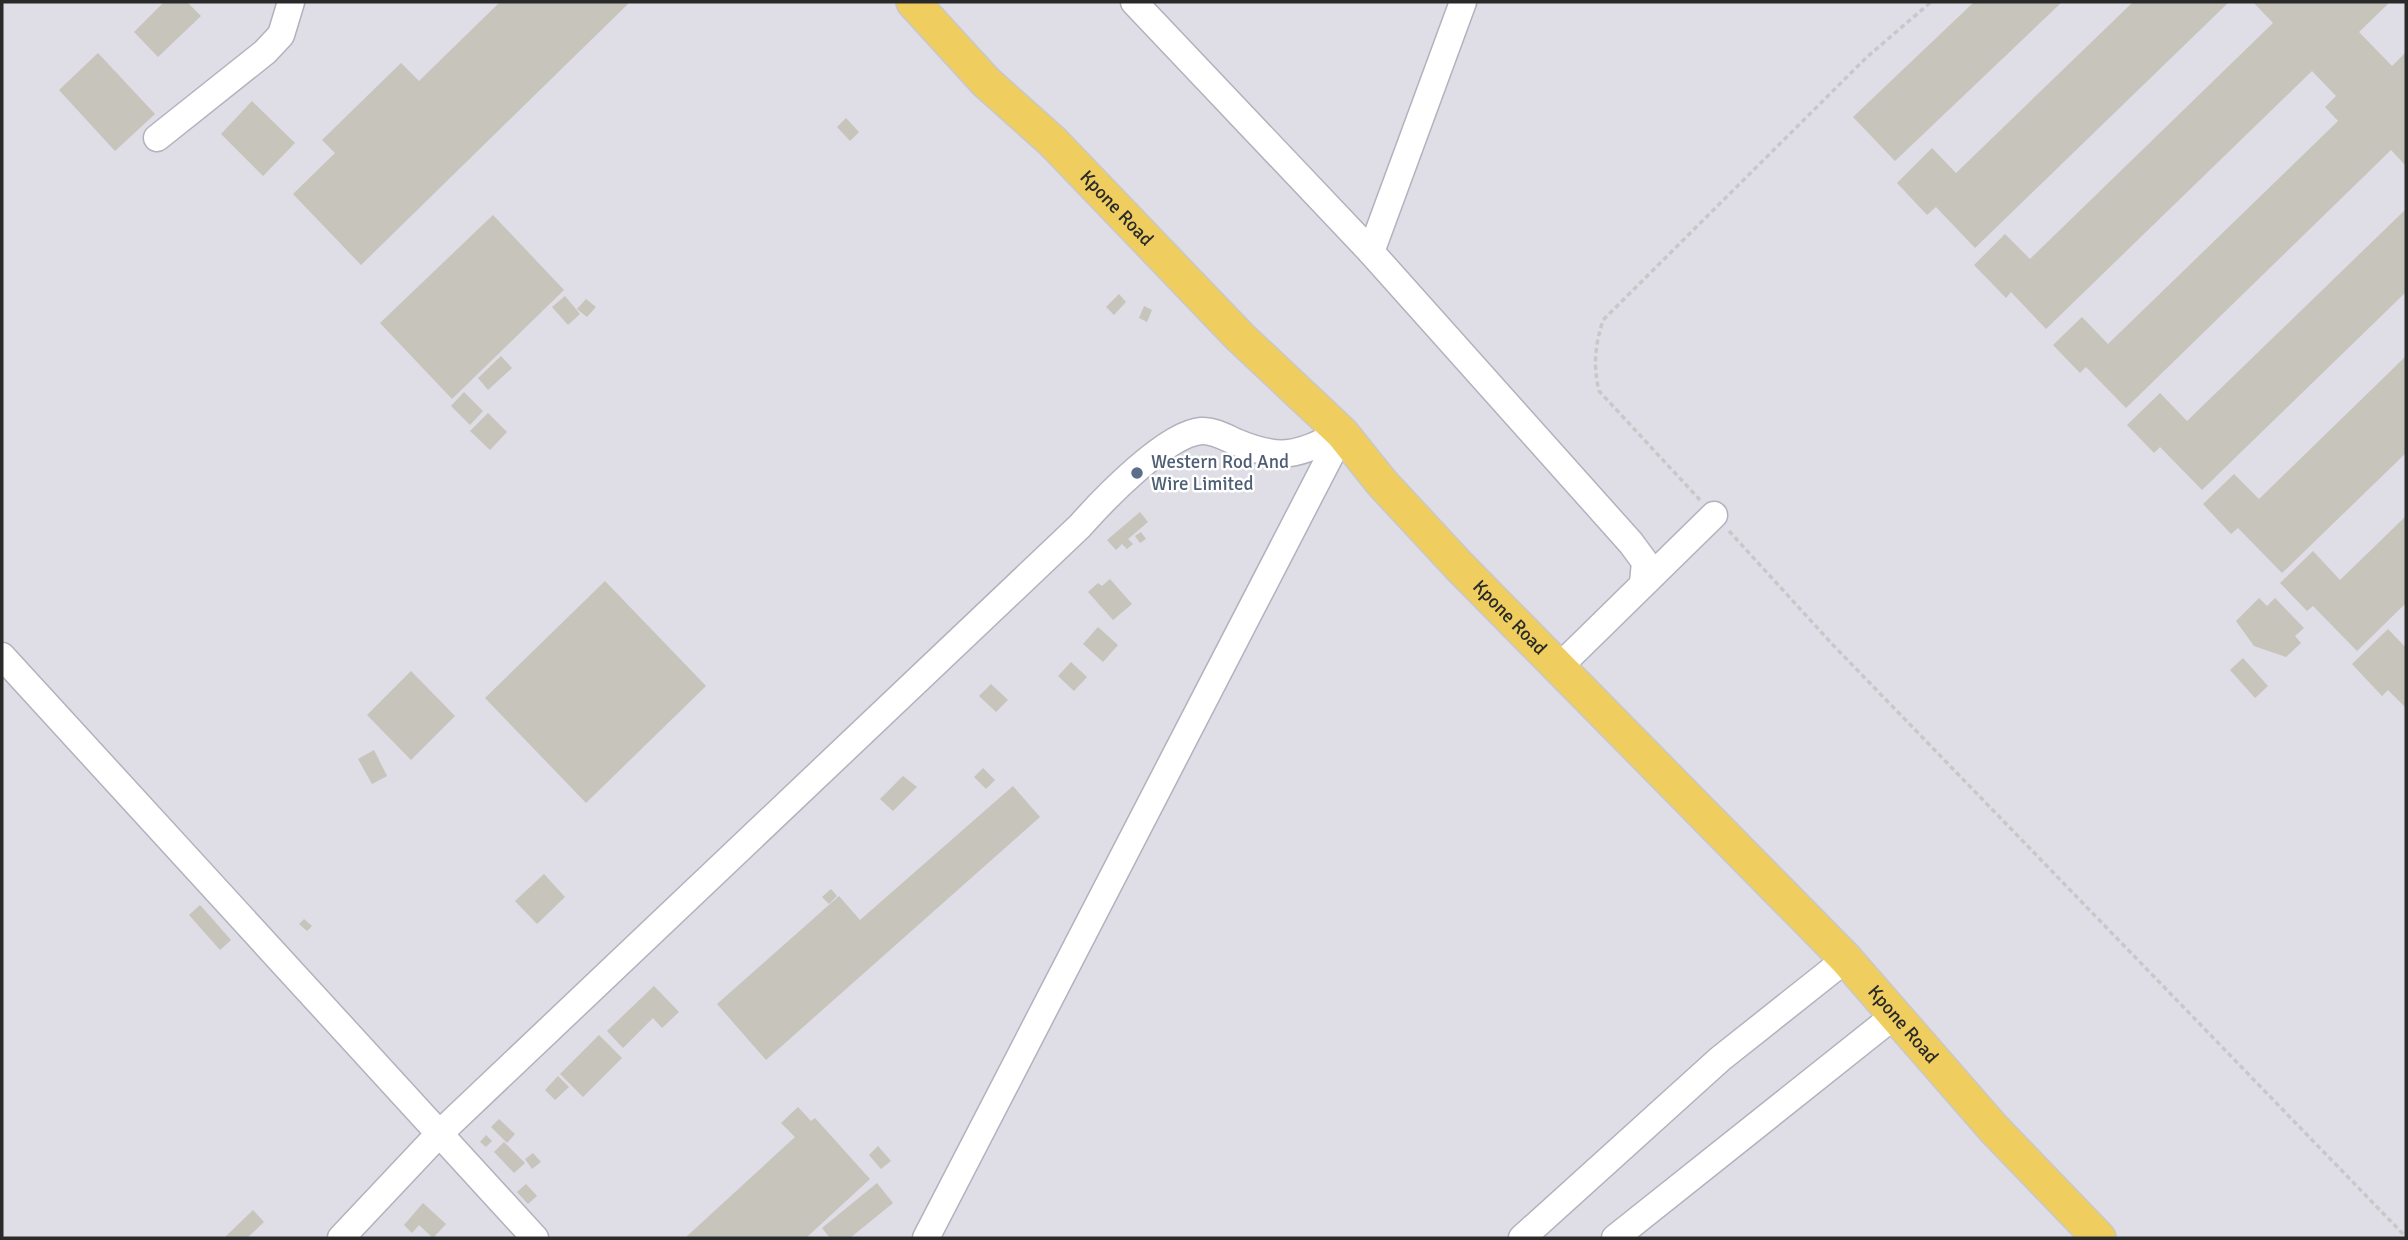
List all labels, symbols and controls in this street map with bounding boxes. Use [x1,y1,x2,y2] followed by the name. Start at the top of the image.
[1075,165,1158,251] street label: Kpone Road
[1151,450,1289,496] place label: Western Rod And Wire Limited
[1129,465,1145,481] marker: Western Rod And Wire Limited
[1467,575,1552,660] street label: Kpone Road
[1862,980,1944,1069] street label: Kpone Road

